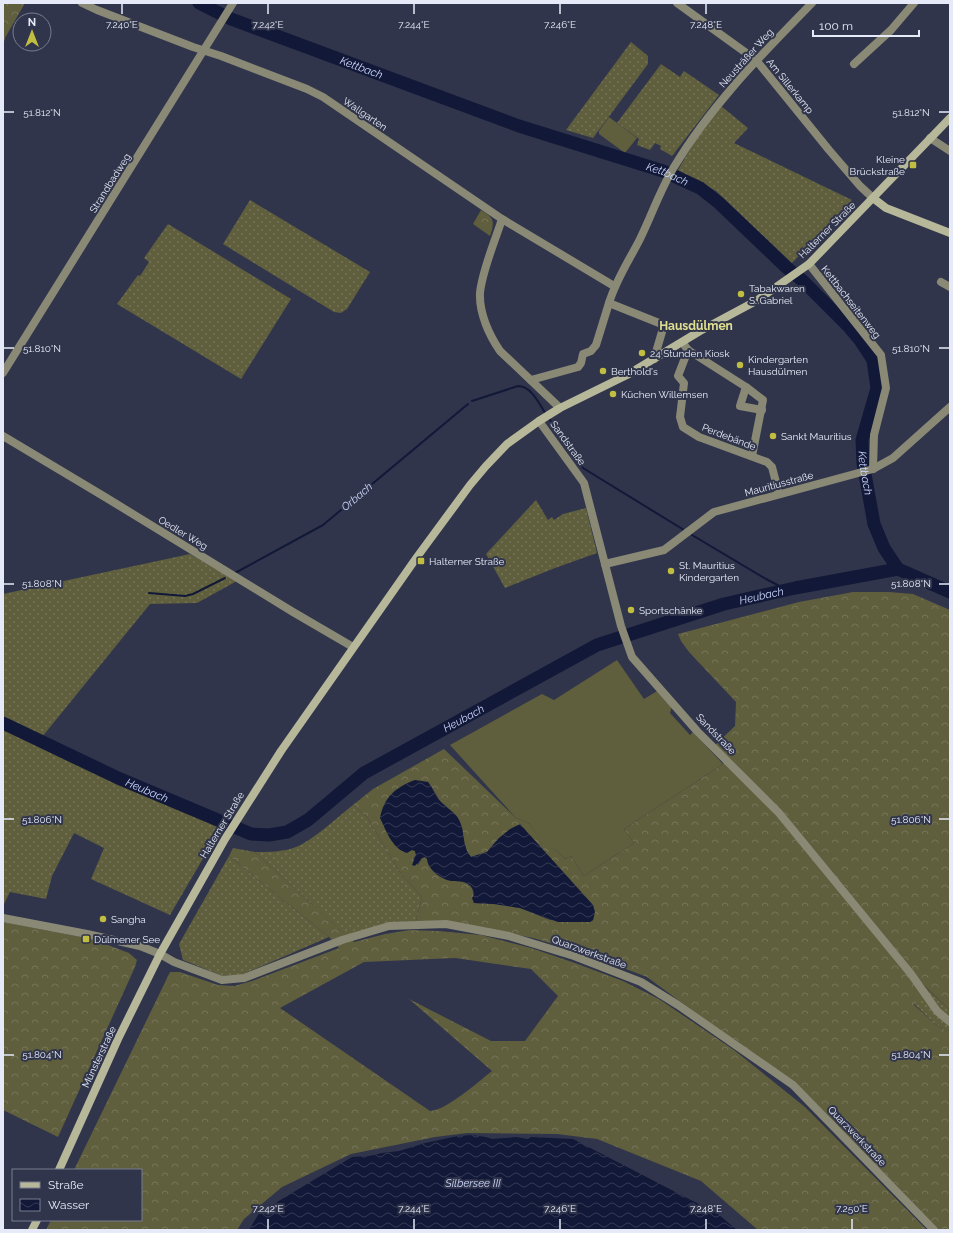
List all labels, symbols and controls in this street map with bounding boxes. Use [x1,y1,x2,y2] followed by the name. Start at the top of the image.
[12,12,52,52] north arrow
[813,12,919,38] scale bar
[28,16,36,29] text: N
[106,19,138,30] text: 7.240°E
[252,19,284,30] text: 7.242°E
[398,19,430,30] text: 7.244°E
[544,19,576,30] text: 7.246°E
[690,19,722,30] text: 7.248°E
[819,19,853,33] text: 100 m
[717,26,775,90] street label: Neusträßer Weg
[338,54,385,81] water label: Kettbach
[764,56,816,116] street label: Am Sillerkamp
[341,95,389,133] street label: Wallgarten
[23,107,61,118] text: 51.812°N
[892,107,930,118] text: 51.812°N
[87,151,133,215] street label: Strandbadweg
[850,154,905,177] place label: Kleine Brückstraße
[645,160,691,188] water label: Kettbach
[908,160,918,170] marker: Kleine Brückstraße
[796,199,858,261] street label: Halterner Straße
[819,263,883,341] street label: Kettbachseitenweg
[749,283,805,306] place label: Tabakwaren S. Gabriel
[736,289,746,299] marker: Tabakwaren S. Gabriel
[659,319,733,333] district label: Hausdülmen
[23,343,61,354] text: 51.810°N
[892,343,930,354] text: 51.810°N
[637,348,647,358] marker: 24 Stunden Kiosk
[650,348,730,359] place label: 24 Stunden Kiosk
[748,354,808,377] place label: Kindergarten Hausdülmen
[735,360,745,370] marker: Kindergarten Hausdülmen
[598,366,608,376] marker: Berthold's
[611,366,658,377] place label: Berthold's
[608,389,618,399] marker: Küchen Willemsen
[621,389,708,400] place label: Küchen Willemsen
[548,419,588,467] street label: Sandstraße
[700,422,758,452] street label: Perdebände
[768,431,778,441] marker: Sankt Mauritius
[781,431,852,442] place label: Sankt Mauritius
[856,451,875,496] water label: Kettbach
[743,470,815,498] street label: Mauritiusstraße
[339,480,375,514] water label: Orbach
[156,514,210,552] street label: Oedler Weg
[416,556,426,566] marker: Halterner Straße
[429,556,504,567] place label: Halterner Straße
[679,560,739,583] place label: St. Mauritius Kindergarten
[666,566,676,576] marker: St. Mauritius Kindergarten
[22,578,62,589] text: 51.808°N
[891,578,931,589] text: 51.808°N
[738,584,785,607] water label: Heubach
[626,605,636,615] marker: Sportschänke
[639,605,703,616] place label: Sportschänke
[441,702,486,735] water label: Heubach
[694,711,738,757] street label: Sandstraße
[124,776,170,805] water label: Heubach
[198,790,246,860] street label: Halterner Straße
[22,814,62,825] text: 51.806°N
[891,814,931,825] text: 51.806°N
[98,914,108,924] marker: Sangha
[111,914,146,925] place label: Sangha
[550,933,628,971] street label: Quarzwerkstraße
[81,934,91,944] marker: Dülmener See
[94,934,160,945] place label: Dülmener See
[80,1024,118,1089] street label: Münsterstraße
[22,1049,62,1060] text: 51.804°N
[891,1049,931,1060] text: 51.804°N
[826,1104,888,1168] street label: Quarzwerkstraße
[12,1169,142,1221] legend
[444,1177,501,1190] water label: Silbersee III
[48,1178,84,1192] text: Straße
[48,1198,90,1212] text: Wasser
[252,1203,284,1214] text: 7.242°E
[398,1203,430,1214] text: 7.244°E
[544,1203,576,1214] text: 7.246°E
[690,1203,722,1214] text: 7.248°E
[836,1203,868,1214] text: 7.250°E

